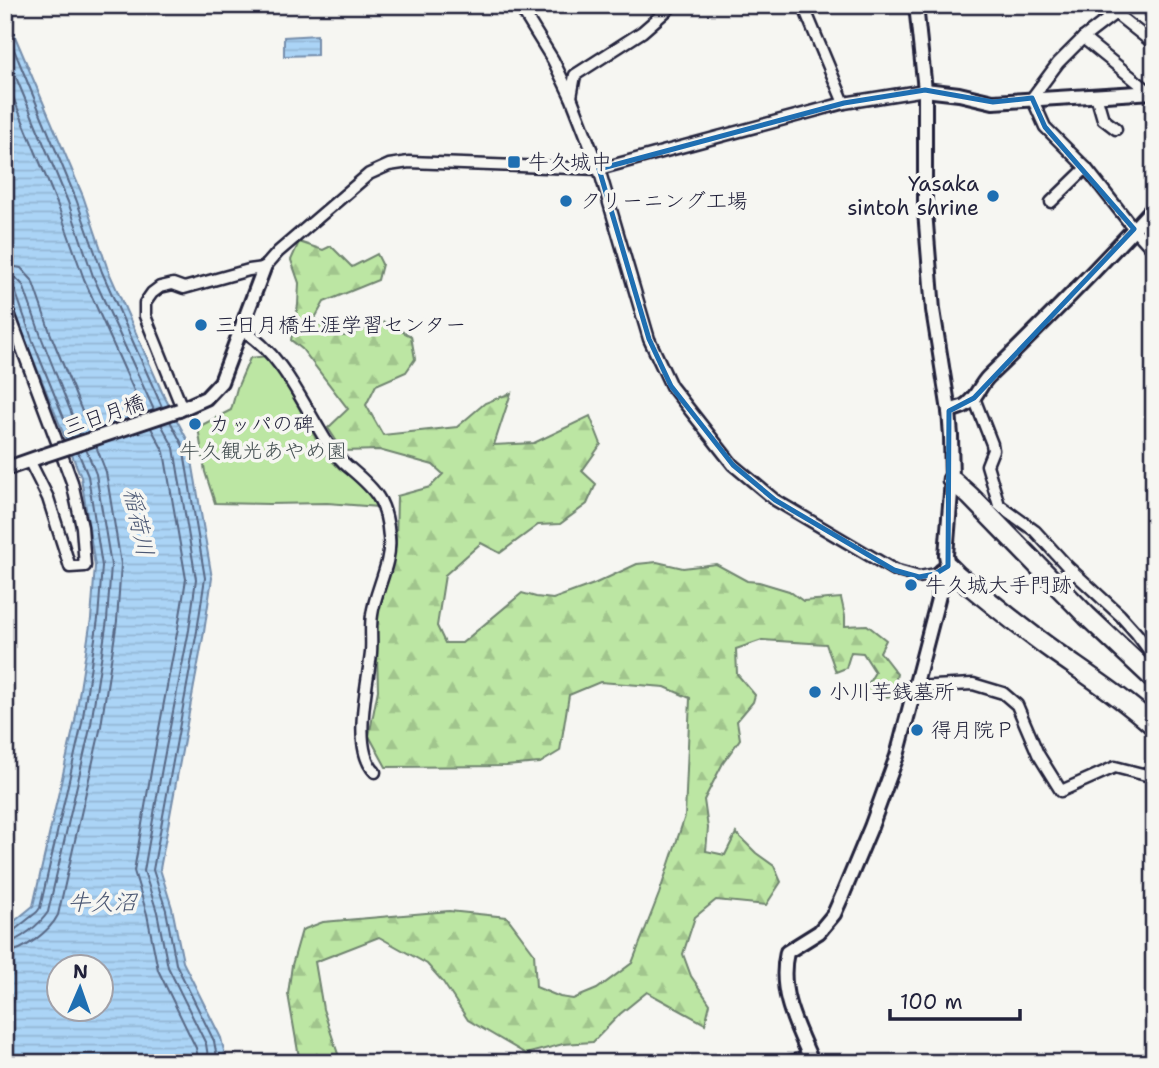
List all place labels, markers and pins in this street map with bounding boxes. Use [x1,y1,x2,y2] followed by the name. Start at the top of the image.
[528,148,612,176] place label: 牛久城中
[506,154,522,170] marker: 牛久城中
[847,170,979,222] place label: Yasaka sintoh shrine
[580,187,748,215] place label: クリーニング工場
[985,188,1001,204] marker: Yasaka sintoh shrine
[558,193,574,209] marker: クリーニング工場
[215,311,466,339] place label: 三日月橋生涯学習センター
[193,317,209,333] marker: 三日月橋生涯学習センター
[209,410,314,438] place label: カッパの碑
[187,416,203,432] marker: カッパの碑
[925,571,1072,599] place label: 牛久城大手門跡
[903,577,919,593] marker: 牛久城大手門跡
[829,678,955,706] place label: 小川芋銭墓所
[807,684,823,700] marker: 小川芋銭墓所
[931,716,1015,744] place label: 得月院Ｐ
[909,722,925,738] marker: 得月院Ｐ

